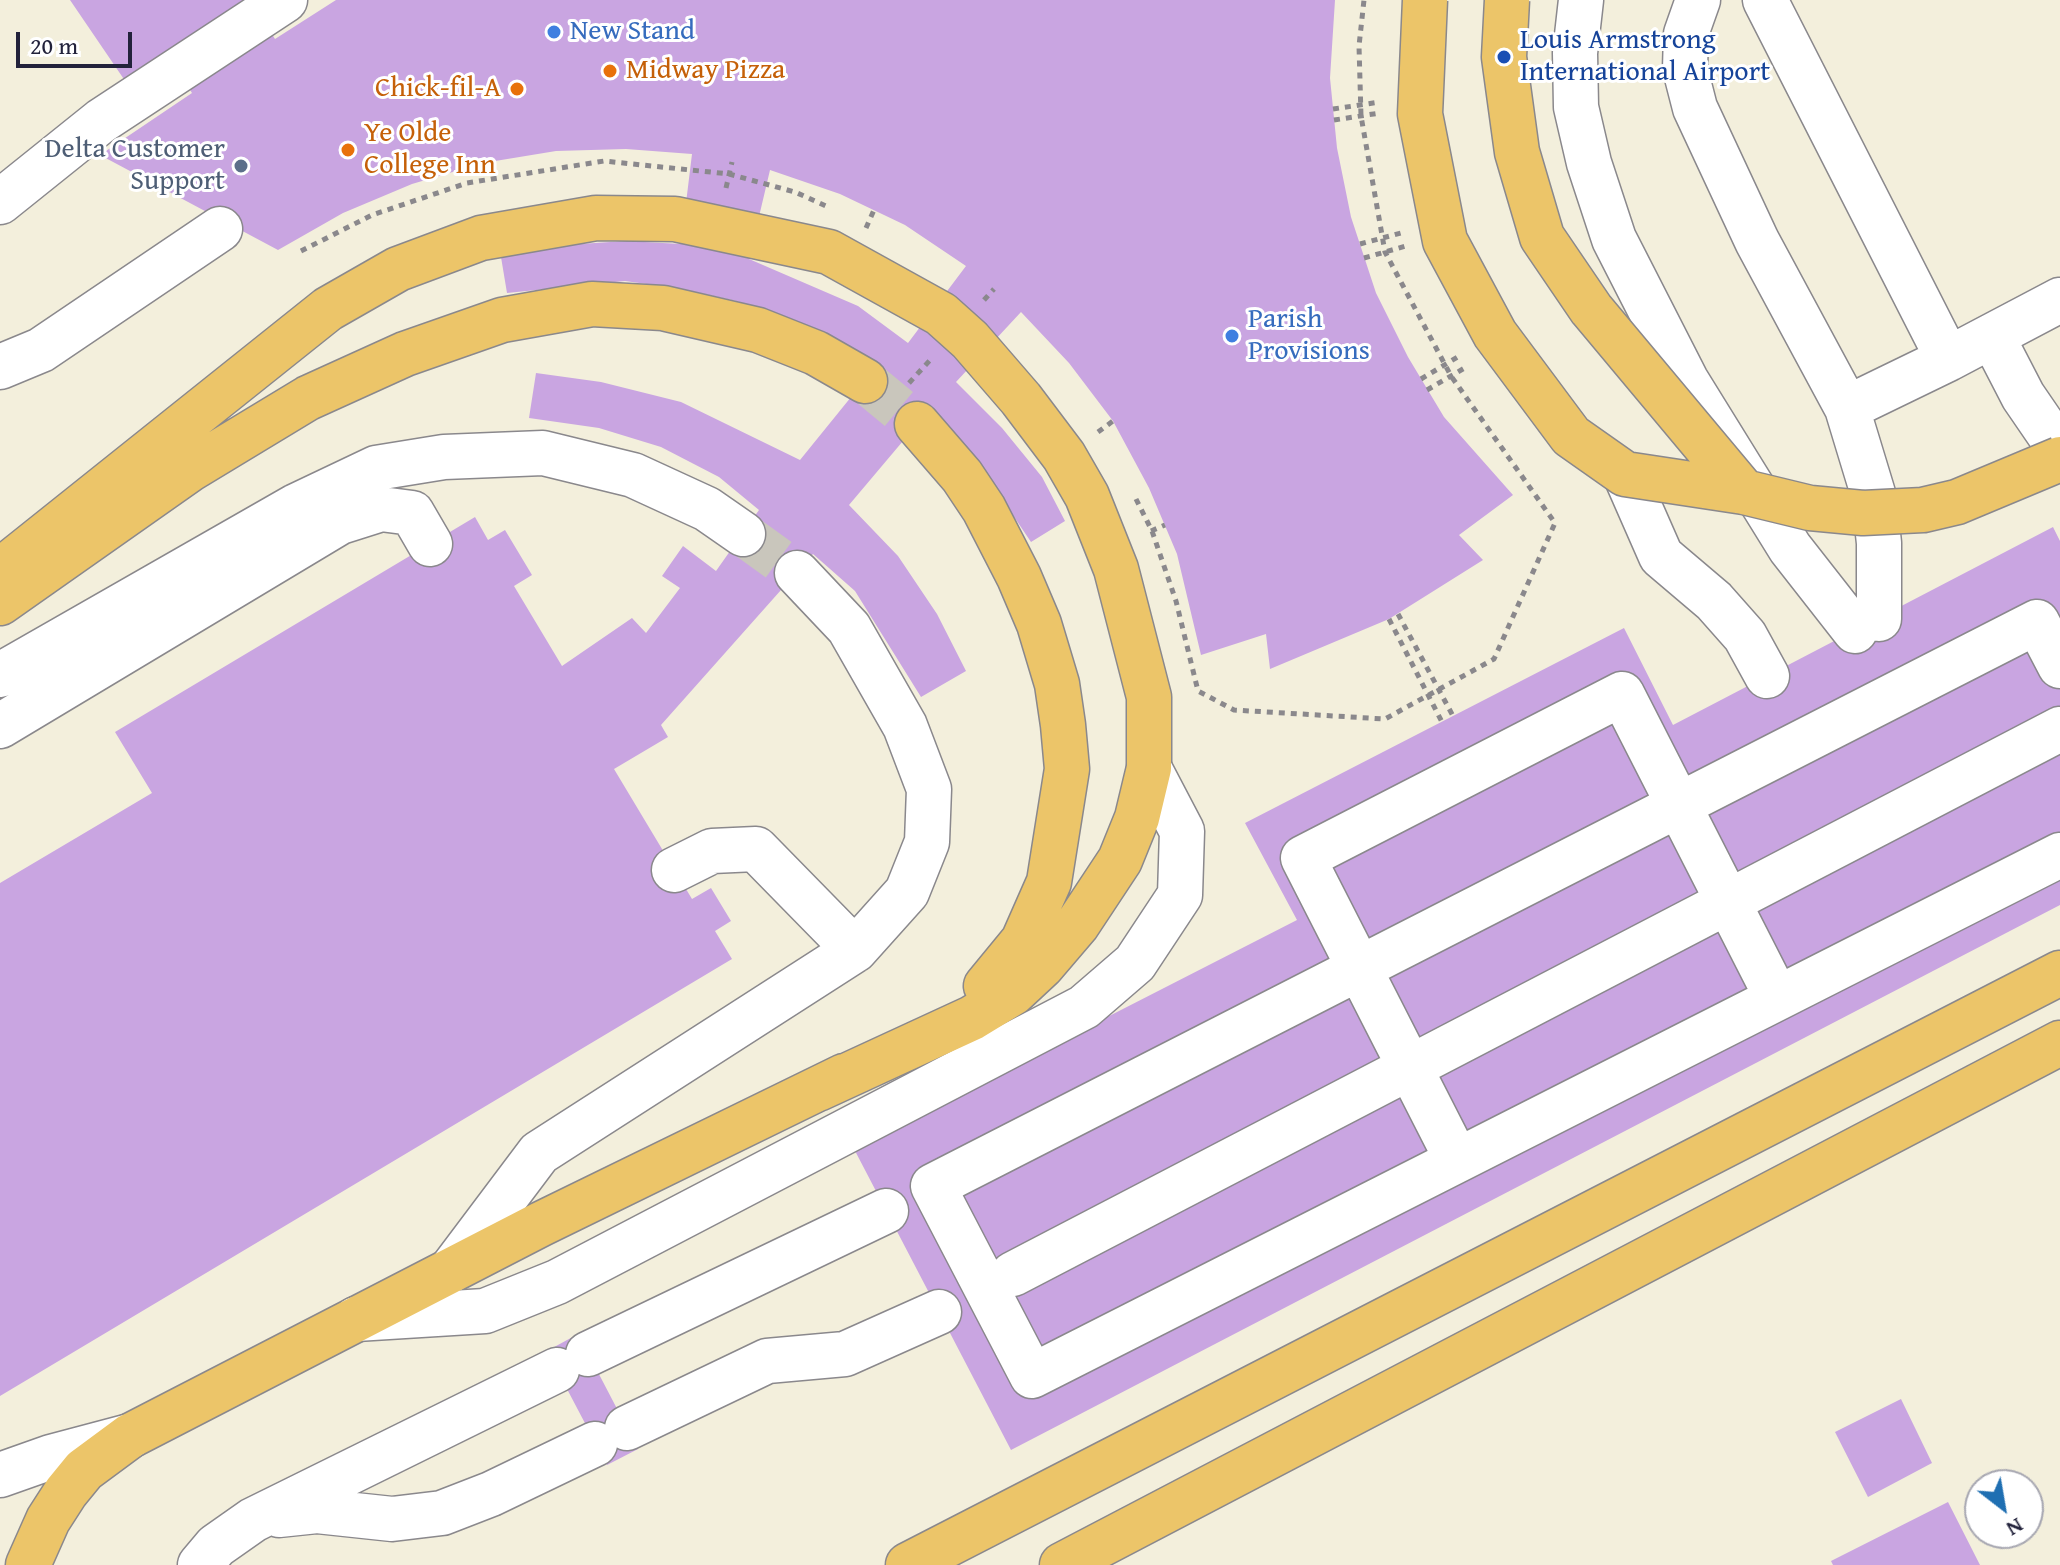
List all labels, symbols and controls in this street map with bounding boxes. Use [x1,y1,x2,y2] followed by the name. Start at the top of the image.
[570,15,695,49] place label: New Stand
[20,16,136,66] scale bar
[545,23,563,41] marker: New Stand
[1520,24,1770,90] place label: Louis Armstrong International Airport
[30,28,78,63] text: 20 m
[1495,48,1513,66] marker: Louis Armstrong International Airport
[626,54,785,88] place label: Midway Pizza
[601,62,619,80] marker: Midway Pizza
[375,72,501,106] place label: Chick-fil-A
[508,80,526,98] marker: Chick-fil-A
[364,117,496,183] place label: Ye Olde College Inn
[45,133,225,199] place label: Delta Customer Support
[339,141,357,159] marker: Ye Olde College Inn
[232,157,250,175] marker: Delta Customer Support
[1248,303,1370,369] place label: Parish Provisions
[1223,327,1241,345] marker: Parish Provisions
[1964,1469,2044,1549] north arrow
[2001,1510,2030,1545] text: N

